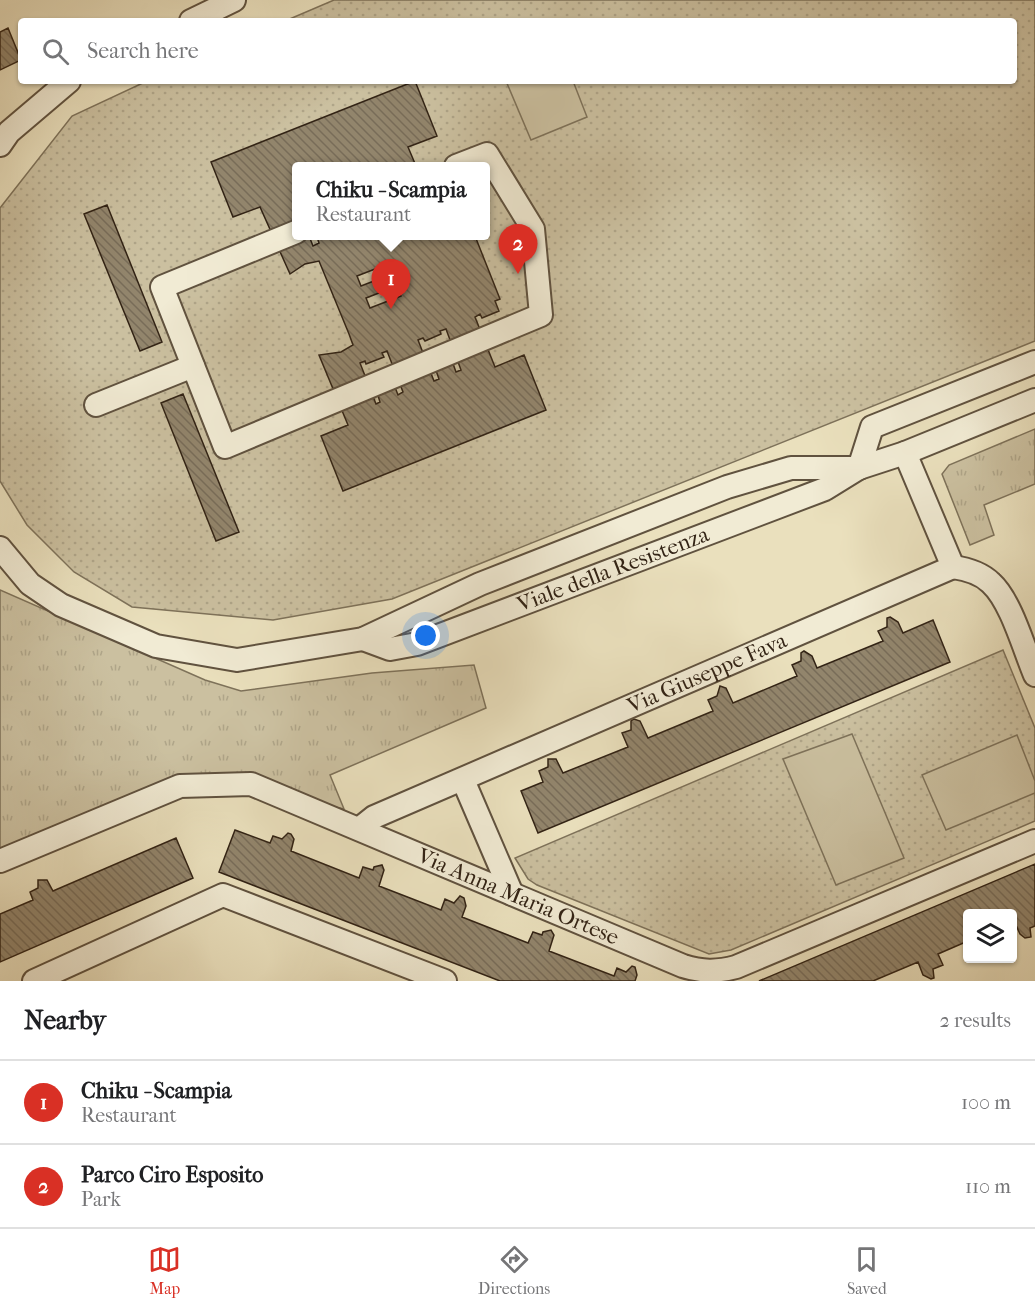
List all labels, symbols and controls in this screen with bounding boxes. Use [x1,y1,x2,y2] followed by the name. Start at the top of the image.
[18,18,1017,84] search box
[39,35,72,68] icon: search
[87,38,199,64] text: Search here
[292,162,490,240] popup
[316,177,466,203] text: Chiku - Scampia
[316,203,411,226] text: Restaurant
[498,224,538,274] pin: 2
[372,260,410,309] pin: 1
[513,521,713,618] street label: Viale della Resistenza
[411,621,440,650] your location
[622,627,791,719] street label: Via Giuseppe Fava
[413,842,623,951] street label: Via Anna Maria Ortese
[963,909,1017,963] map controls
[963,909,1017,963] button: layers
[24,1005,106,1036] text: Nearby
[940,1009,1011,1032] text: 2 results
[81,1078,232,1104] text: Chiku - Scampia
[40,1091,47,1114] text: 1
[961,1091,1011,1114] text: 100 m
[81,1104,177,1127] text: Restaurant
[81,1162,264,1188] text: Parco Ciro Esposito
[38,1175,49,1198] text: 2
[965,1175,1011,1198] text: 110 m
[81,1188,121,1211] text: Park
[148,1243,181,1298] tab: Map
[478,1243,550,1298] tab: Directions
[847,1243,887,1298] tab: Saved

